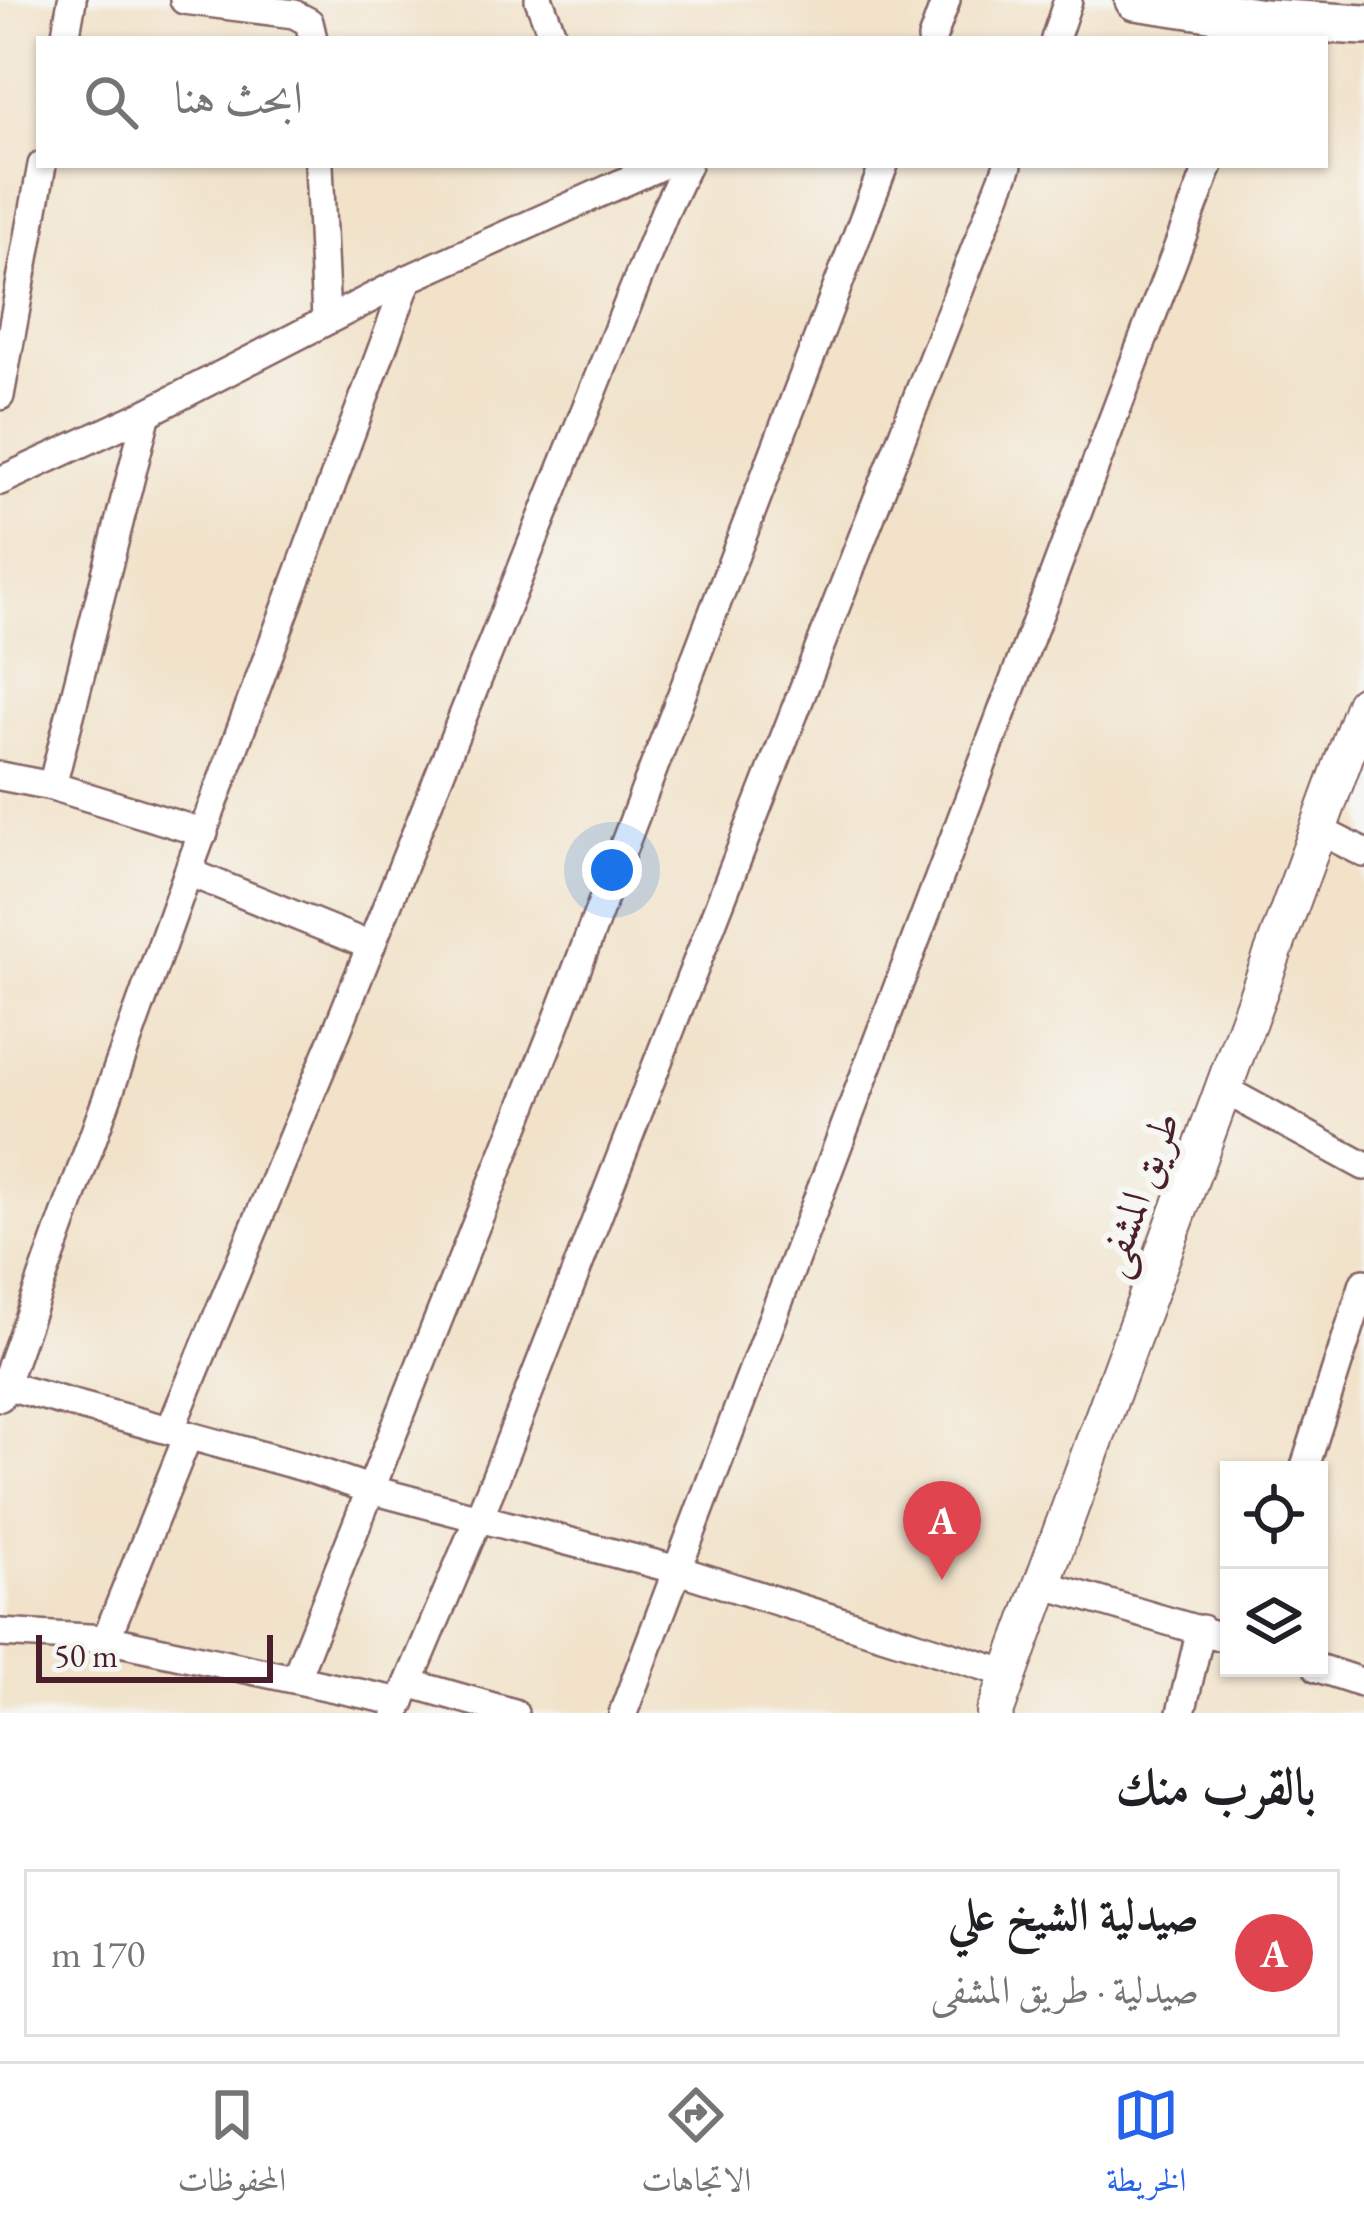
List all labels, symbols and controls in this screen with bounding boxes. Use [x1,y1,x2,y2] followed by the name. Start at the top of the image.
[36,36,1328,168] search box
[174,68,303,126] text: ابحث هنا
[78,69,144,135] icon: search
[582,840,642,900] your location
[1082,1103,1195,1284] street label: طريق المشفى
[1220,1461,1328,1677] map controls
[1220,1461,1328,1569] button: locate
[903,1481,981,1580] pin: A
[1220,1569,1328,1677] button: layers
[36,1629,273,1682] scale bar
[54,1634,118,1677] text: 50 m
[1115,1753,1316,1819] text: بالقرب منك
[948,1885,1199,1943] text: صيدلية الشيخ علي
[51,1928,145,1979] text: 170 m
[1260,1928,1288,1979] text: A
[931,1964,1199,2015] text: صيدلية · طريق المشفى
[177,2082,286,2212] tab: المحفوظات
[641,2082,751,2212] tab: الاتجاهات
[1106,2082,1187,2212] tab: الخريطة

